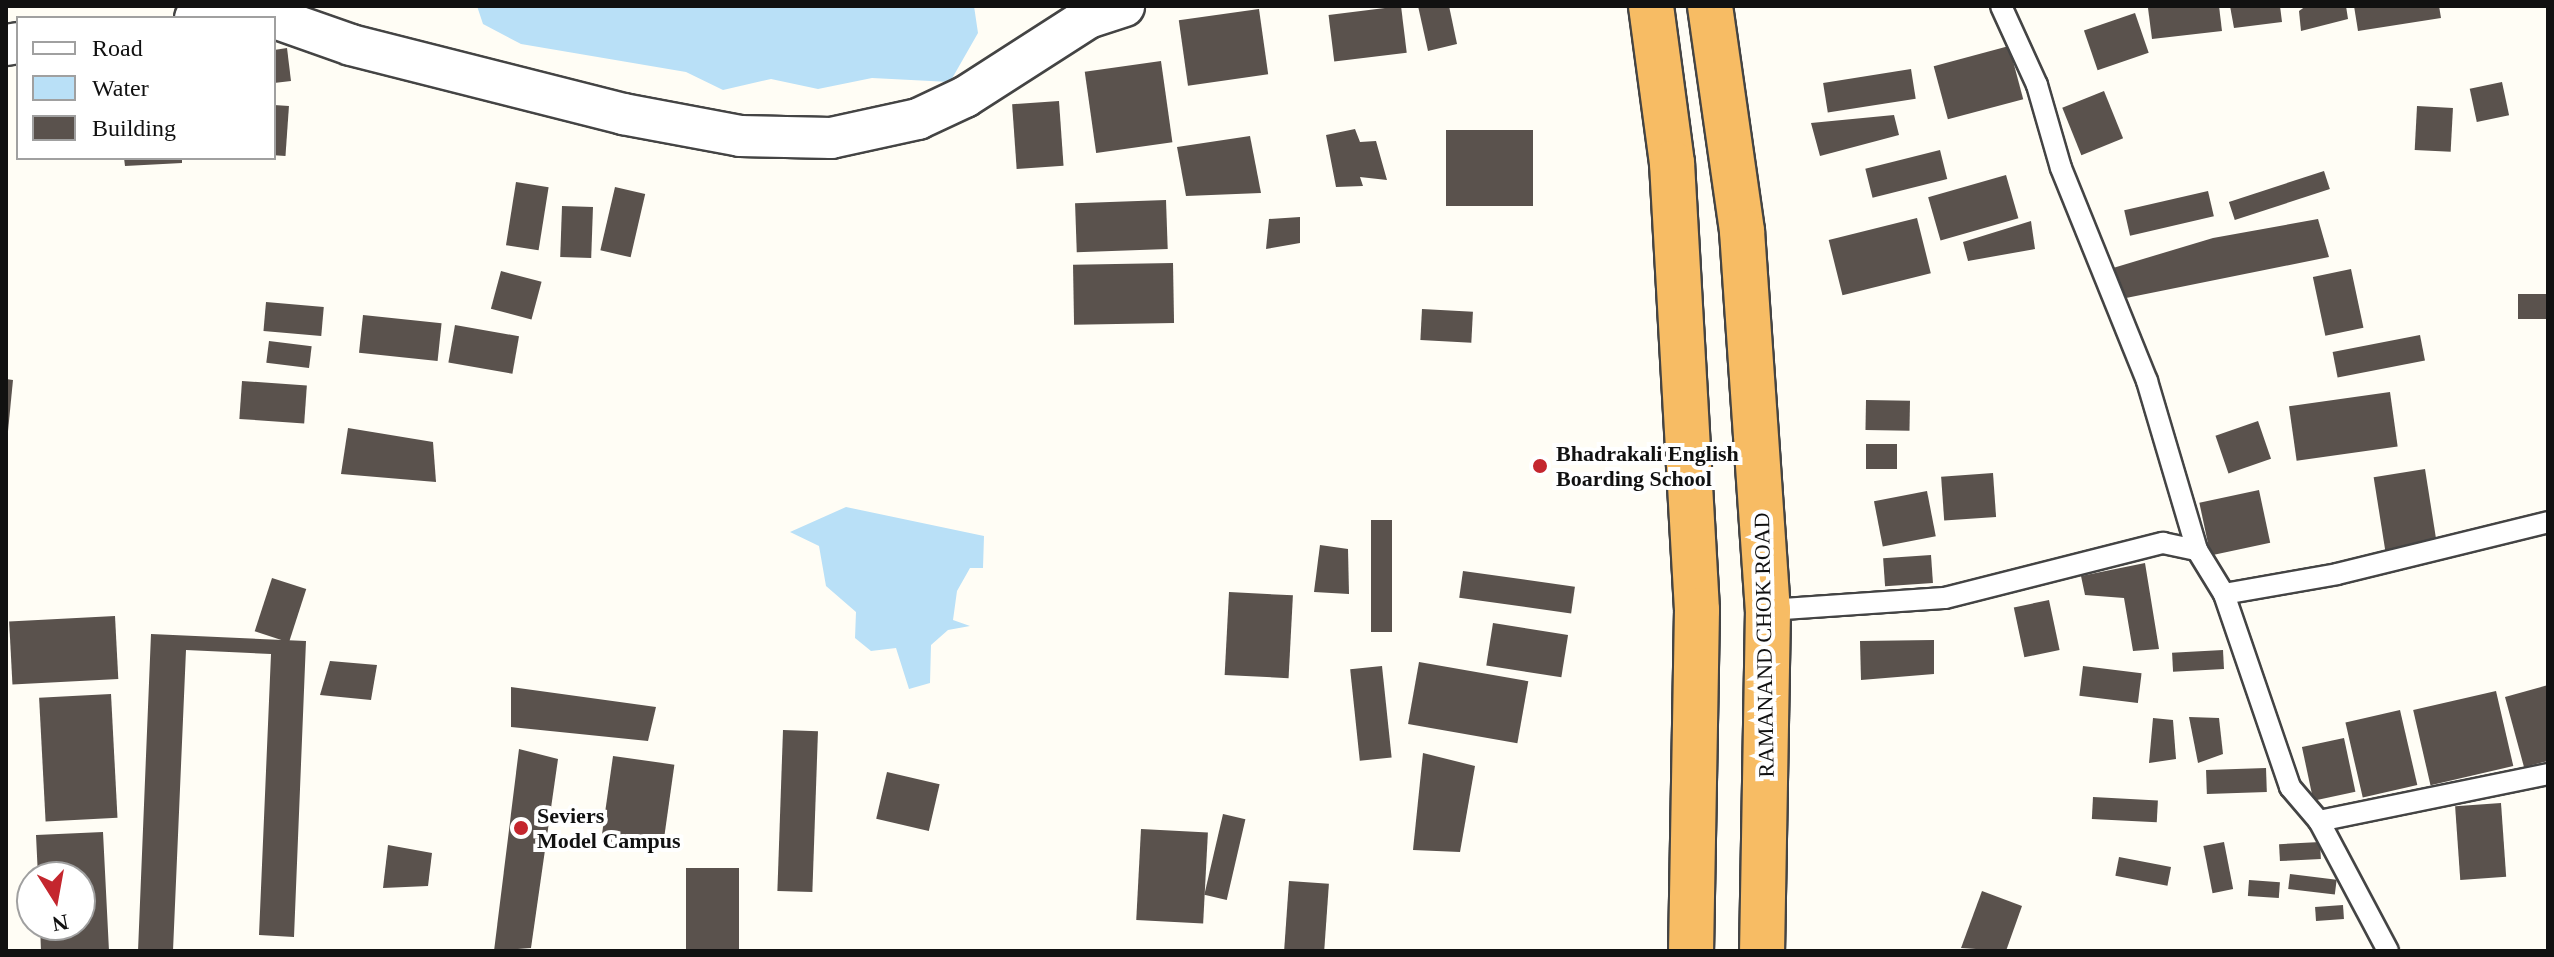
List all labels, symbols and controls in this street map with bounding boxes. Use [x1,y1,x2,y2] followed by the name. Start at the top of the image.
[16,16,276,160] legend
[92,35,143,61] text: Road
[92,75,149,101] text: Water
[92,115,176,141] text: Building
[1556,440,1739,492] place label: Bhadrakali English Boarding School
[1531,457,1549,475] marker: Bhadrakali English Boarding School
[1748,512,1780,778] street label: RAMANAND CHOK ROAD
[537,802,681,854] place label: Seviers Model Campus
[512,819,530,837] marker: Seviers Model Campus
[16,861,96,941] north arrow
[50,909,70,937] text: N

